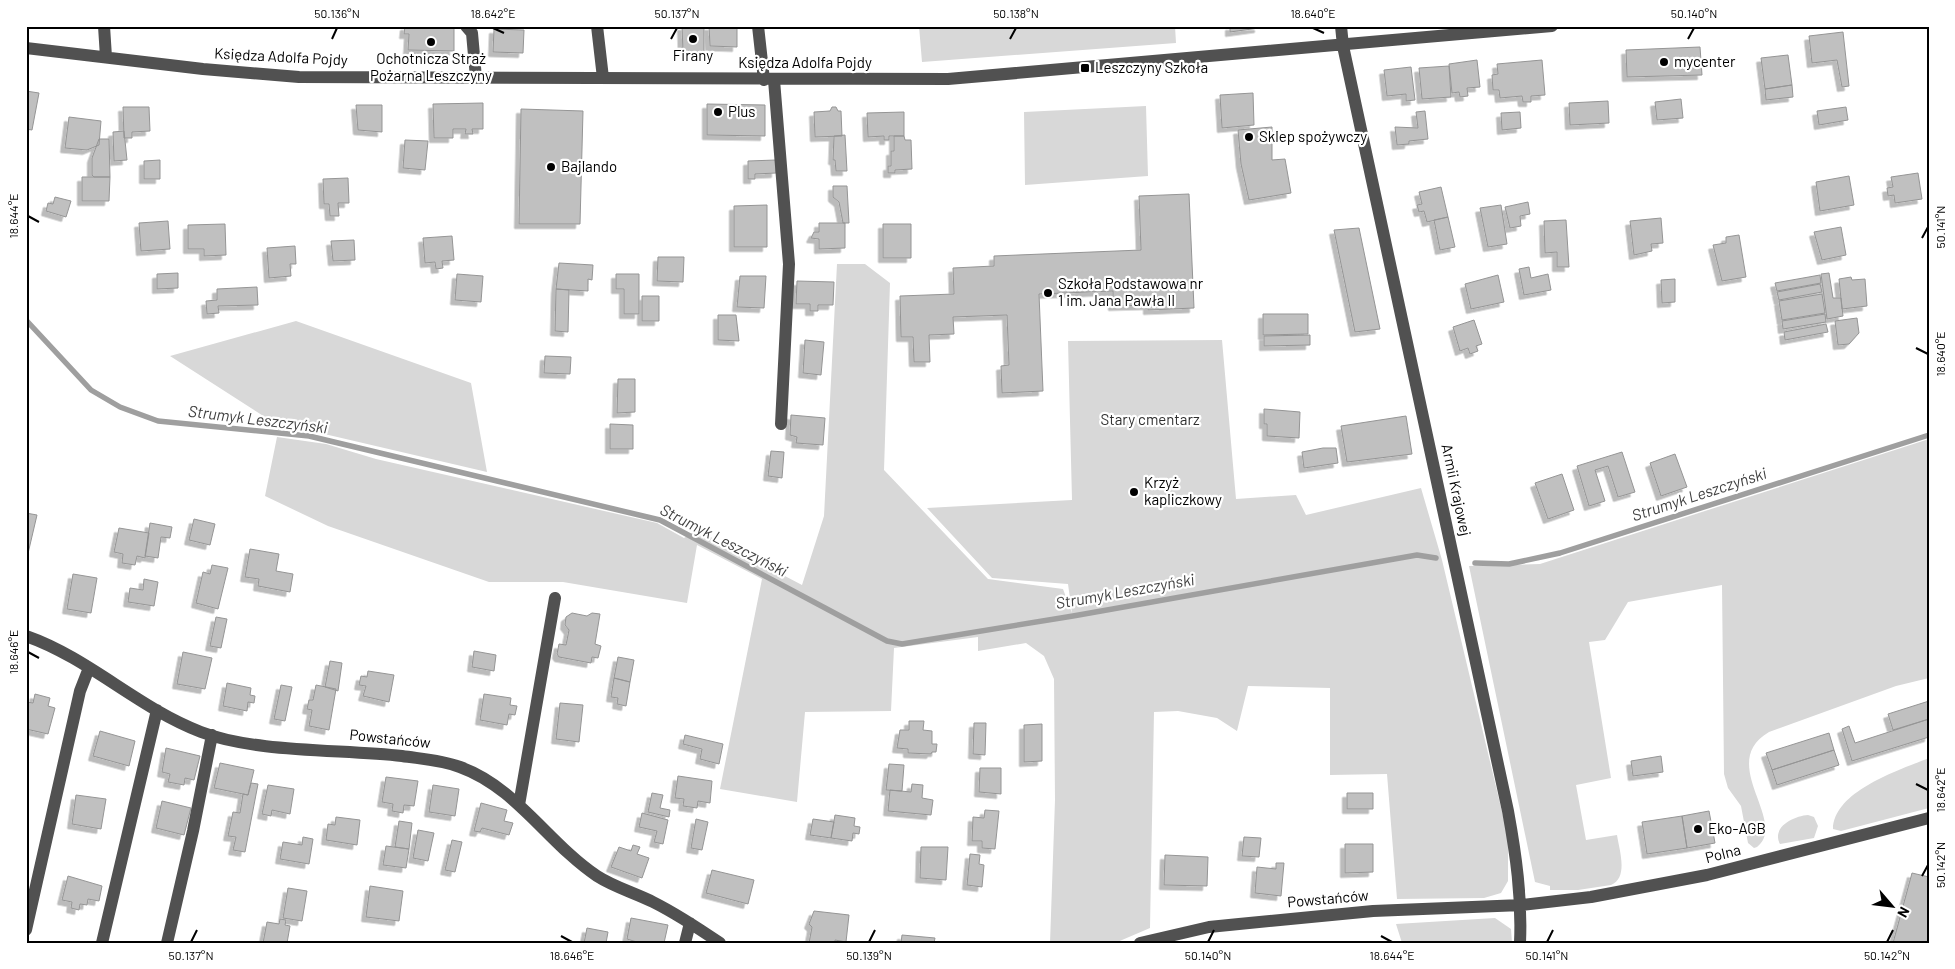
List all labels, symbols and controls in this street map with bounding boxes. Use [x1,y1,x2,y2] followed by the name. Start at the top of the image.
[314,6,360,20] text: 50.136°N
[471,6,515,20] text: 18.642°E
[654,6,700,20] text: 50.137°N
[993,6,1039,20] text: 50.138°N
[1290,6,1336,20] text: 18.640°E
[1671,6,1717,20] text: 50.140°N
[687,33,699,45] marker: Firany
[425,36,437,48] marker: Ochotnicza Straż Pożarna Leszczyny
[214,44,348,68] street label: Księdza Adolfa Pojdy
[673,46,713,64] place label: Firany
[370,49,492,84] place label: Ochotnicza Straż Pożarna Leszczyny
[1674,52,1736,70] place label: mycenter
[738,53,872,71] street label: Księdza Adolfa Pojdy
[1658,56,1670,68] marker: mycenter
[1095,58,1208,76] place label: Leszczyny Szkoła
[1079,62,1091,74] marker: Leszczyny Szkoła
[728,102,756,120] place label: Plus
[712,106,724,118] marker: Plus
[1259,127,1367,145] place label: Sklep spożywczy
[1243,131,1255,143] marker: Sklep spożywczy
[561,157,617,175] place label: Bajlando
[545,161,557,173] marker: Bajlando
[6,193,20,239] text: 18.644°E
[1933,206,1947,248] text: 50.141°N
[1058,274,1204,309] place label: Szkoła Podstawowa nr 1 im. Jana Pawła II
[1042,287,1054,299] marker: Szkoła Podstawowa nr 1 im. Jana Pawła II
[1933,331,1947,377] text: 18.640°E
[187,401,329,436] water label: Strumyk Leszczyński
[1100,410,1200,428] park label: Stary cmentarz
[1438,442,1476,537] street label: Armii Krajowej
[1629,463,1769,524] water label: Strumyk Leszczyński
[1144,473,1222,508] place label: Krzyż kapliczkowy
[1128,486,1140,498] marker: Krzyż kapliczkowy
[657,499,791,580] water label: Strumyk Leszczyński
[1054,569,1196,612] water label: Strumyk Leszczyński
[6,630,20,674] text: 18.646°E
[349,725,432,751] street label: Powstańców
[1933,768,1947,812] text: 18.642°E
[1708,819,1766,837] place label: Eko-AGB
[1692,823,1704,835] marker: Eko-AGB
[1703,840,1742,866] street label: Polna
[1933,842,1947,888] text: 50.142°N
[1868,882,1918,932] north arrow
[1287,885,1369,911] street label: Powstańców
[1894,904,1914,920] text: N
[168,948,214,962] text: 50.137°N
[550,948,594,962] text: 18.646°E
[846,948,892,962] text: 50.139°N
[1185,948,1231,962] text: 50.140°N
[1369,948,1415,962] text: 18.644°E
[1526,948,1568,962] text: 50.141°N
[1864,948,1910,962] text: 50.142°N

